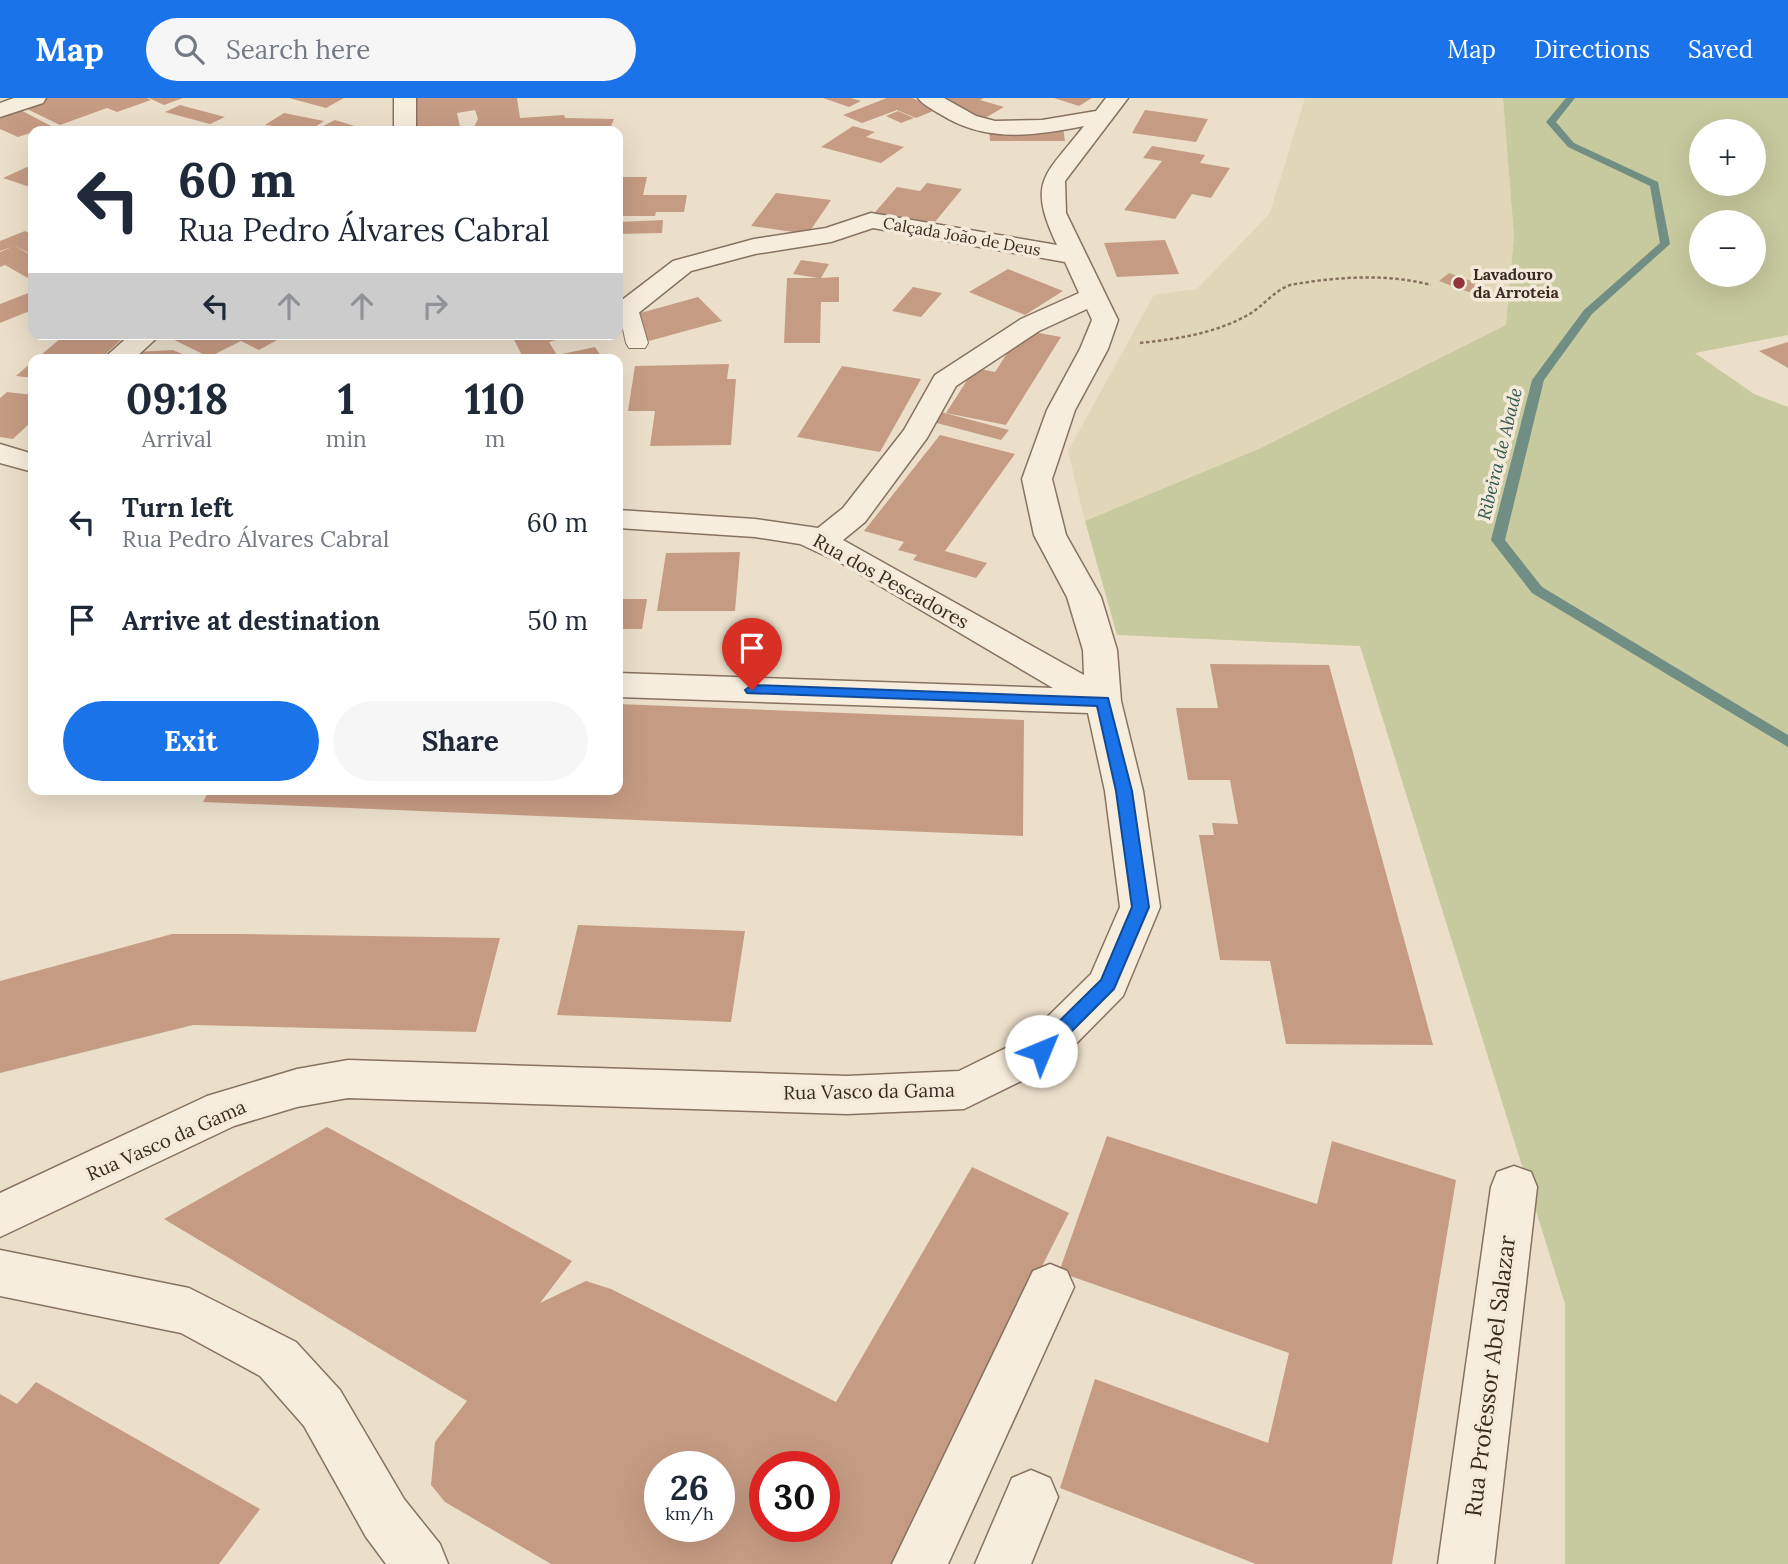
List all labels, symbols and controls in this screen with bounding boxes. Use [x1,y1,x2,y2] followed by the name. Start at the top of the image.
[146,18,636,81] search box
[35,28,104,70] text: Map
[170,30,208,68] icon: search
[226,33,370,66] text: Search here
[1447,34,1496,65] text: Map
[1534,34,1650,65] text: Directions
[1688,34,1753,65] text: Saved
[1689,119,1766,287] map controls
[1689,119,1766,196] button: +
[178,148,295,210] text: 60 m
[63,154,154,245] icon: left
[178,209,550,250] text: Rua Pedro Álvares Cabral
[1689,210,1766,287] button: −
[882,212,1042,260] street label: Calçada João de Deus
[1473,264,1559,302] place label: Lavadouro da Arroteia
[1451,275,1467,291] marker: Lavadouro da Arroteia
[197,287,235,325] icon: left
[270,287,308,325] icon: ahead
[343,287,381,325] icon: ahead
[416,287,454,325] icon: right
[126,372,228,426] text: 09:18
[338,372,355,426] text: 1
[465,372,525,426] text: 110
[1472,385,1527,522] water label: Ribeira de Abade
[142,424,212,453] text: Arrival
[326,424,367,453] text: min
[485,424,505,453] text: m
[122,491,233,524] text: Turn left
[63,503,101,541] icon: left
[527,506,588,539] text: 60 m
[122,524,389,553] text: Rua Pedro Álvares Cabral
[809,528,973,634] street label: Rua dos Pescadores
[63,601,101,639] icon: arrive
[122,604,380,637] text: Arrive at destination
[528,604,588,637] text: 50 m
[722,618,782,690] pin
[733,629,771,667] icon: arrive
[63,701,319,781] button: Exit
[333,701,588,781] button: Share
[1004,1014,1078,1088] position arrow
[783,1077,955,1104] street label: Rua Vasco da Gama
[83,1094,250,1186] street label: Rua Vasco da Gama
[1458,1234,1521,1518] street label: Rua Professor Abel Salazar
[749,1451,840,1542] speed limit sign: 30
[670,1465,709,1510] text: 26
[665,1502,714,1525] text: km/h

